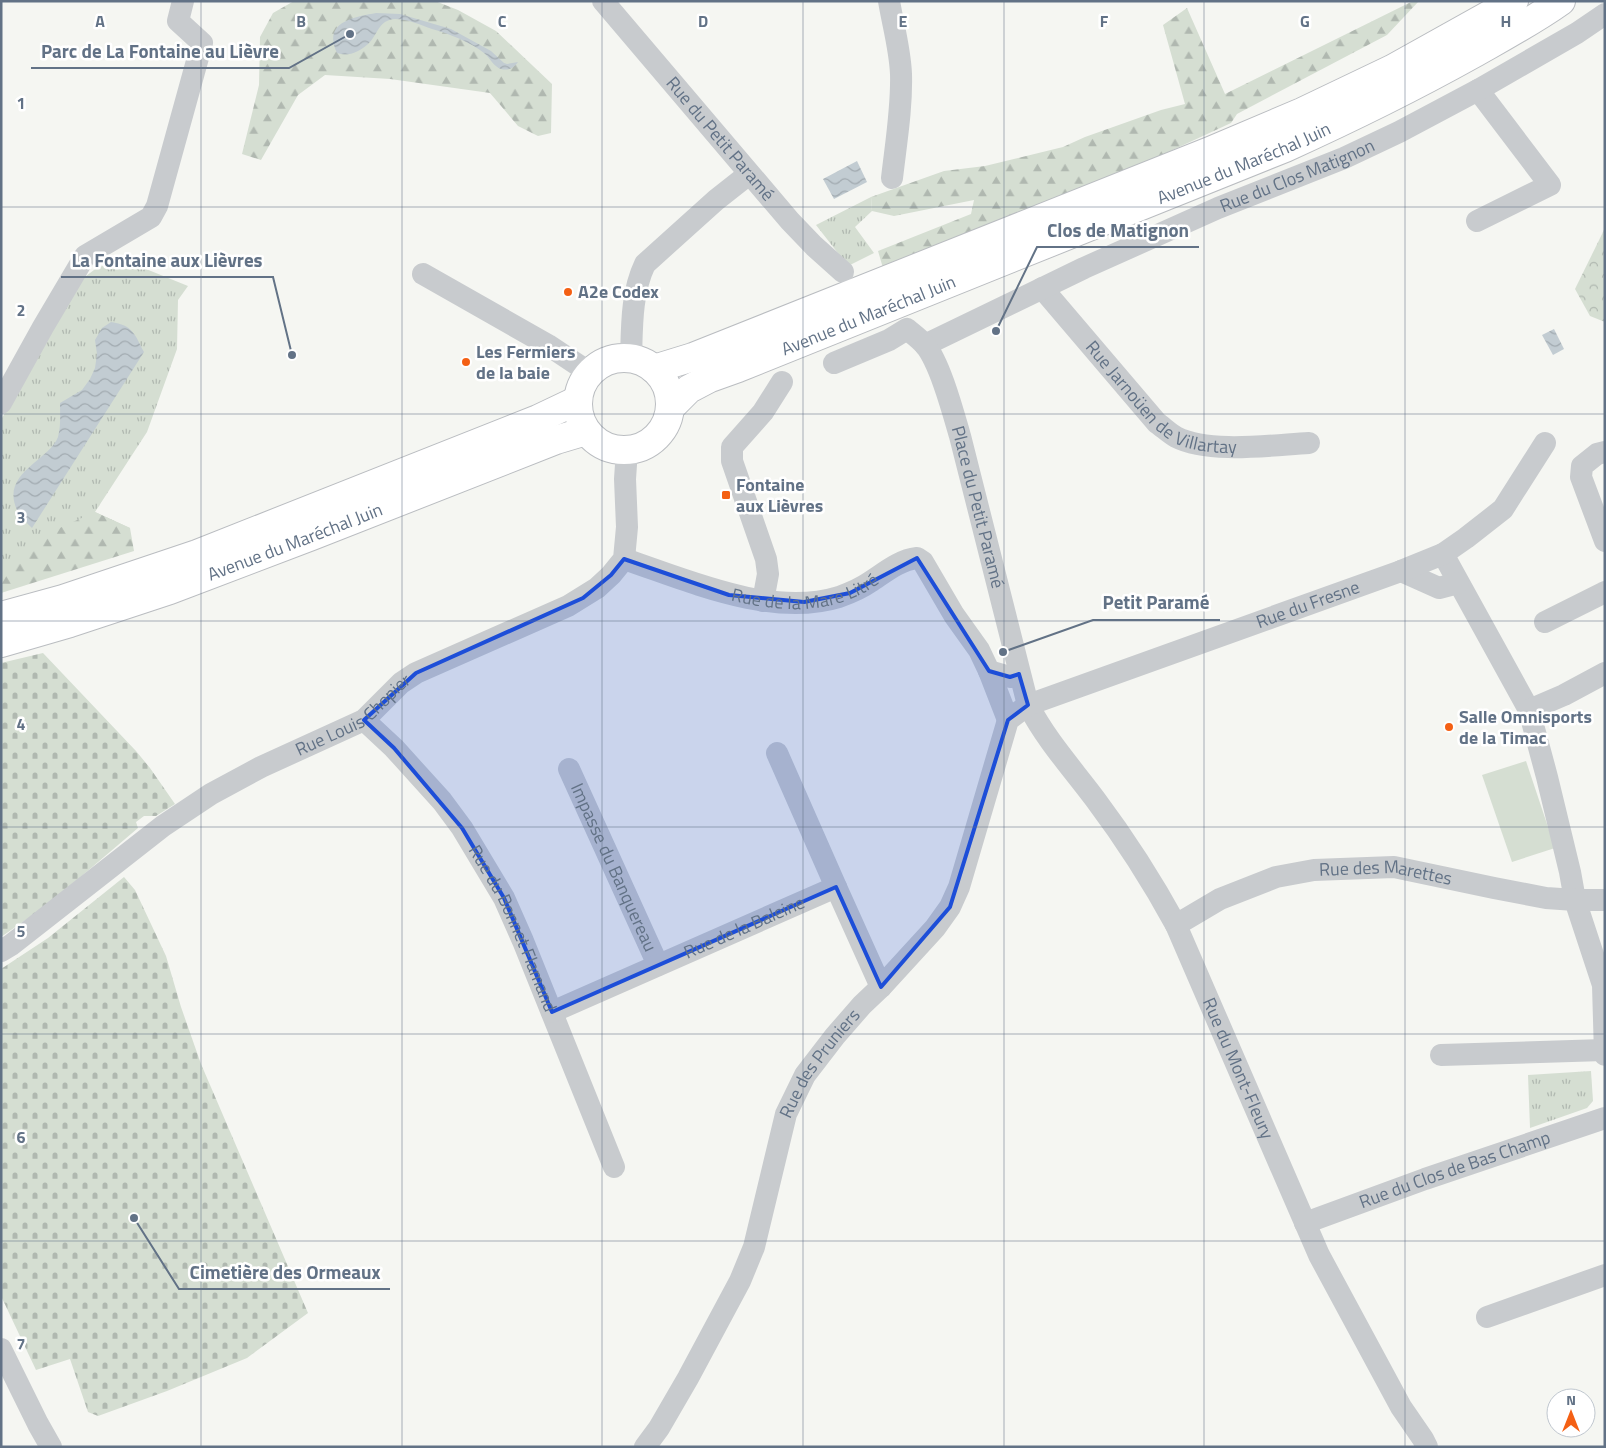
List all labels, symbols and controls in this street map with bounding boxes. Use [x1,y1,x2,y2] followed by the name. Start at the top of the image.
[95,9,105,33] text: A
[296,9,306,33] text: B
[498,9,507,33] text: C
[698,9,708,33] text: D
[899,9,908,33] text: E
[1100,9,1109,33] text: F
[1300,9,1310,33] text: G
[1501,9,1511,33] text: H
[31,34,289,68] callout: Parc de La Fontaine au Lièvre
[41,36,279,65] text: Parc de La Fontaine au Lièvre
[660,70,781,207] street label: Rue du Petit Paramé
[17,91,25,115] text: 1
[1153,115,1335,211] street label: Avenue du Maréchal Juin
[1216,131,1379,219] street label: Rue du Clos Matignon
[1037,213,1199,247] callout: Clos de Matignon
[1047,215,1189,244] text: Clos de Matignon
[61,243,273,277] callout: La Fontaine aux Lièvres
[71,245,263,274] text: La Fontaine aux Lièvres
[777,268,960,362] street label: Avenue du Maréchal Juin
[578,278,659,305] place label: A2e Codex
[562,286,574,298] marker: A2e Codex
[17,298,25,322] text: 2
[1079,334,1237,460] street label: Rue Jarnoüen de Villartay
[476,338,575,386] place label: Les Fermiers de la baie
[460,356,472,368] marker: Les Fermiers de la baie
[945,422,1012,591] street label: Place du Petit Paramé
[736,471,823,519] place label: Fontaine aux Lièvres
[720,489,732,501] marker: Fontaine aux Lièvres
[203,496,386,588] street label: Avenue du Maréchal Juin
[17,505,25,529] text: 3
[729,566,884,616] street label: Rue de la Mare Litré
[1252,573,1363,635] street label: Rue du Fresne
[1093,586,1220,620] callout: Petit Paramé
[1102,587,1210,616] text: Petit Paramé
[291,666,416,763] street label: Rue Louis Chopier
[1459,703,1592,751] place label: Salle Omnisports de la Timac
[17,712,26,736] text: 4
[1443,721,1455,733] marker: Salle Omnisports de la Timac
[564,778,664,956] street label: Impasse du Banquereau
[462,840,564,1016] street label: Rue du Bonnet Flamand
[1319,853,1455,892] street label: Rue des Marettes
[679,888,809,965] street label: Rue de la Baleine
[17,919,26,943] text: 5
[1196,993,1281,1144] street label: Rue du Mont-Fleury
[772,1002,866,1123] street label: Rue des Pruniers
[1355,1124,1554,1215] street label: Rue du Clos de Bas Champ
[17,1125,26,1149] text: 6
[179,1255,390,1289] callout: Cimetière des Ormeaux
[190,1257,380,1286] text: Cimetière des Ormeaux
[17,1332,25,1356] text: 7
[1546,1388,1596,1438] north arrow
[1566,1389,1576,1410] text: N

